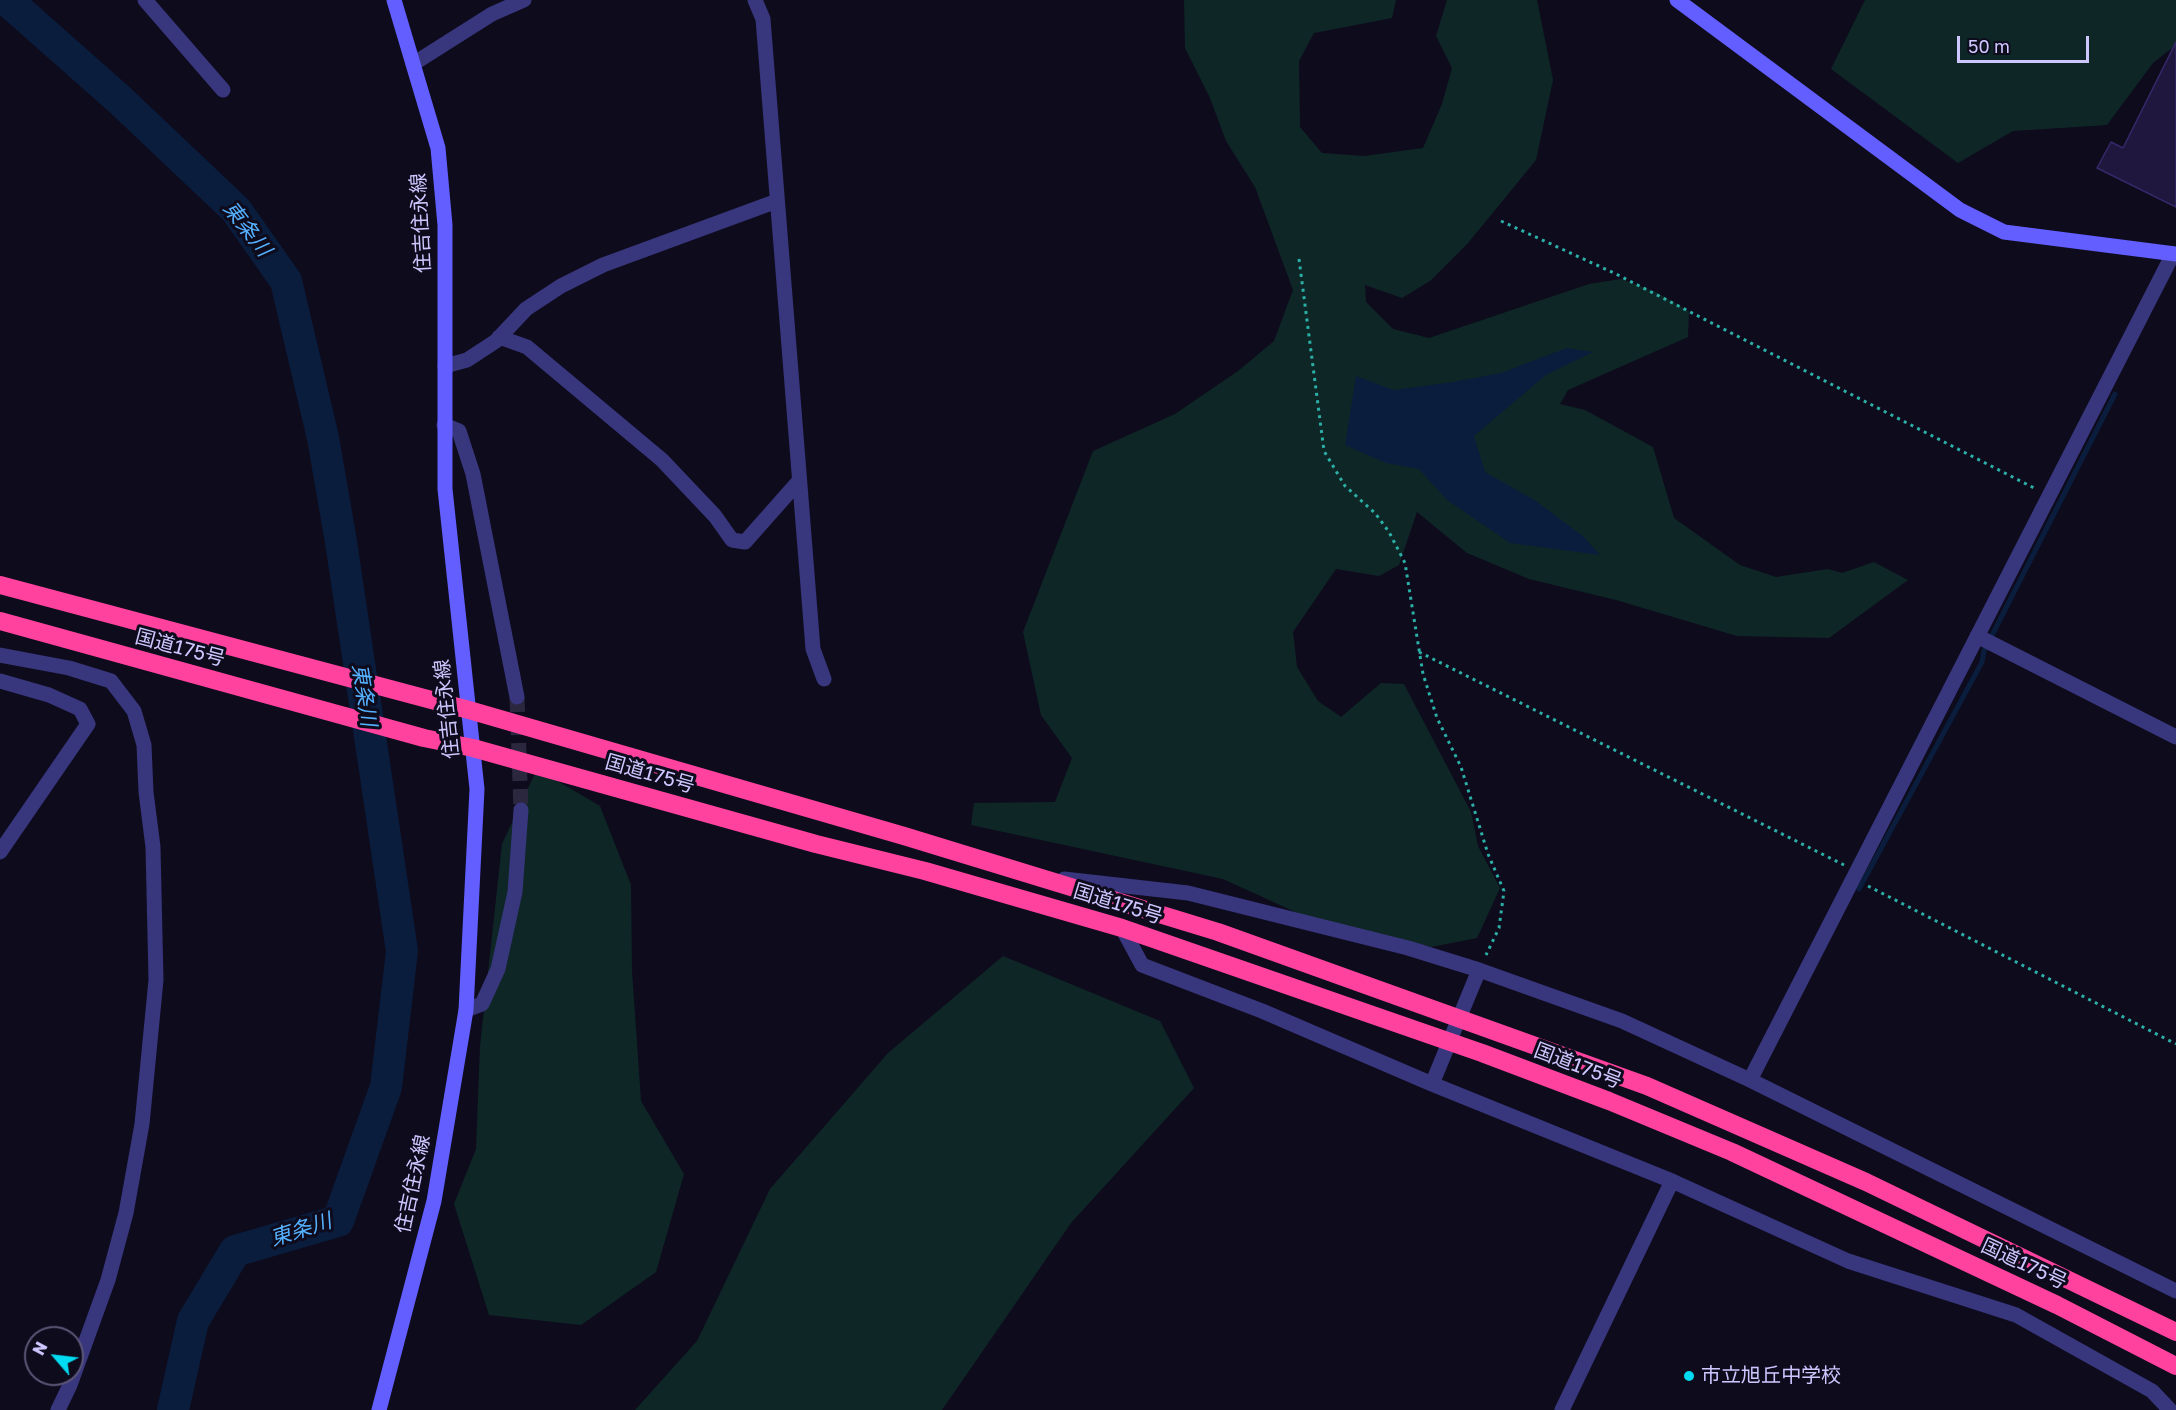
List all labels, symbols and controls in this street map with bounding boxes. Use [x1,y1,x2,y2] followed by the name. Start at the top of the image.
[1960,24,2092,62] scale bar
[1968,35,2010,57] text: 50 m
[406,172,436,274] street label: 住吉住永線
[218,196,276,262] water label: 東条川
[133,625,227,671] street label: 国道175号
[430,658,464,760] street label: 住吉住永線
[347,662,381,728] water label: 東条川
[603,750,697,798] street label: 国道175号
[1071,879,1165,929] street label: 国道175号
[1531,1038,1625,1094] street label: 国道175号
[391,1133,435,1235] street label: 住吉住永線
[267,1208,335,1252] water label: 東条川
[1977,1234,2071,1294] street label: 国道175号
[24,1326,84,1386] north arrow
[28,1338,52,1359] text: N
[1701,1364,1841,1388] place label: 市立旭丘中学校
[1682,1369,1696,1383] marker: 市立旭丘中学校

